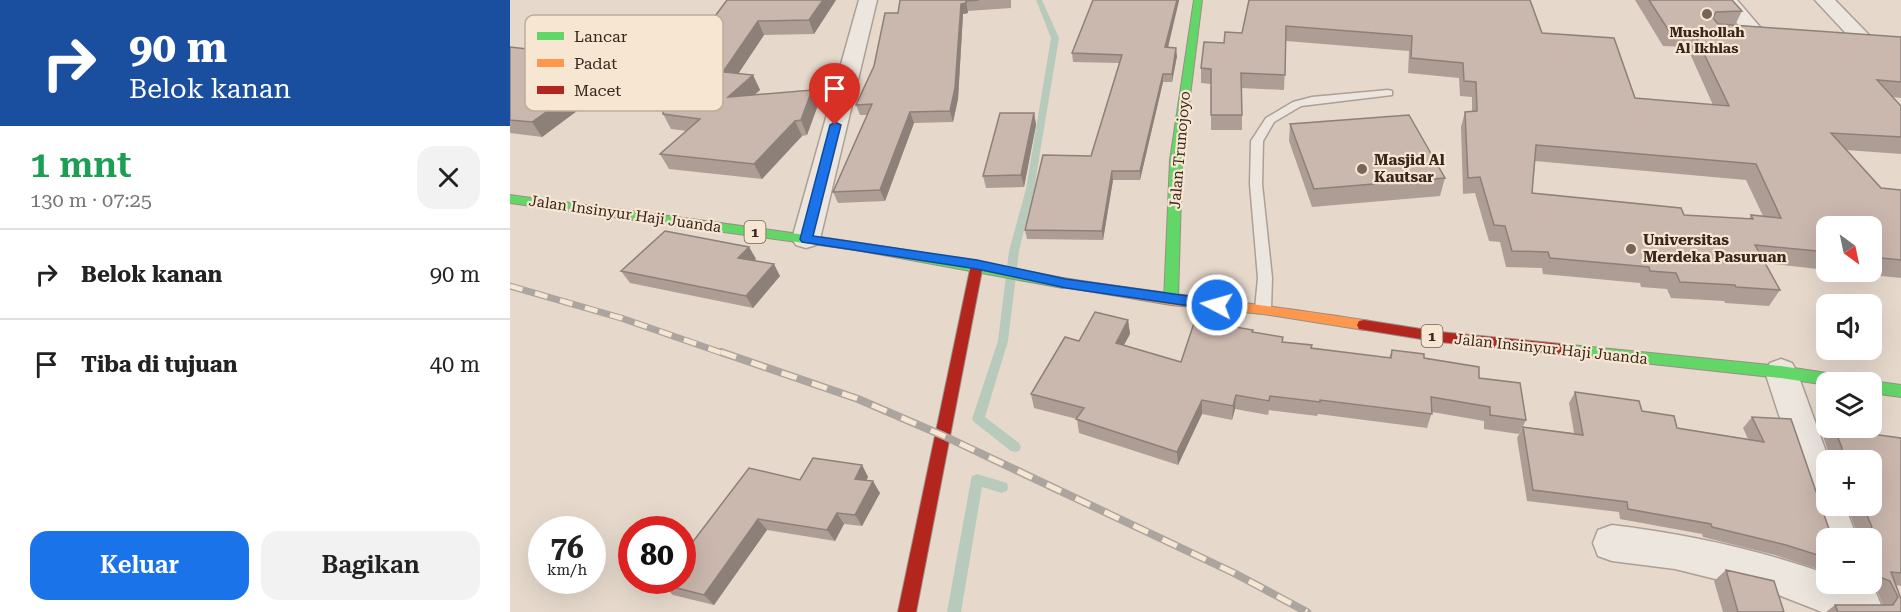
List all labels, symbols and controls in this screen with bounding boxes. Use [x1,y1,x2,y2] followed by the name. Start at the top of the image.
[1700,7,1714,21] marker: Mushollah Al Ikhlas
[525,15,723,111] legend
[129,23,227,72] text: 90 m
[30,24,108,102] icon: right
[1669,24,1745,56] place label: Mushollah Al Ikhlas
[574,27,628,46] text: Lancar
[574,54,617,73] text: Padat
[809,63,860,125] pin
[818,72,851,105] icon: arrive
[129,73,291,105] text: Belok kanan
[574,81,621,100] text: Macet
[1166,90,1194,210] street label: Jalan Trunojoyo
[30,144,131,186] text: 1 mnt
[417,146,480,209] button: close
[1374,151,1445,186] place label: Masjid Al Kautsar
[1355,162,1369,176] marker: Masjid Al Kautsar
[30,188,152,212] text: 130 m · 07:25
[528,192,722,236] street label: Jalan Insinyur Haji Juanda
[1816,216,1882,282] north arrow
[1816,216,1882,594] map controls
[744,221,766,243] road number: 1
[1643,231,1787,266] place label: Universitas Merdeka Pasuruan
[1624,242,1638,256] marker: Universitas Merdeka Pasuruan
[30,258,63,291] icon: right
[81,262,222,287] text: Belok kanan
[430,262,480,287] text: 90 m
[1185,273,1249,337] position arrow
[1816,294,1882,360] button: sound
[1422,325,1442,347] road number: 1
[1453,330,1649,368] street label: Jalan Insinyur Haji Juanda
[30,348,63,381] icon: arrive
[81,352,237,377] text: Tiba di tujuan
[430,352,480,377] text: 40 m
[1816,372,1882,438] button: layers
[1816,450,1882,516] button: +
[618,516,696,594] speed limit sign: 80
[1816,528,1882,594] button: −
[550,530,584,565] text: 76
[30,531,249,600] button: Keluar
[261,531,480,600] button: Bagikan
[547,561,587,579] text: km/h

